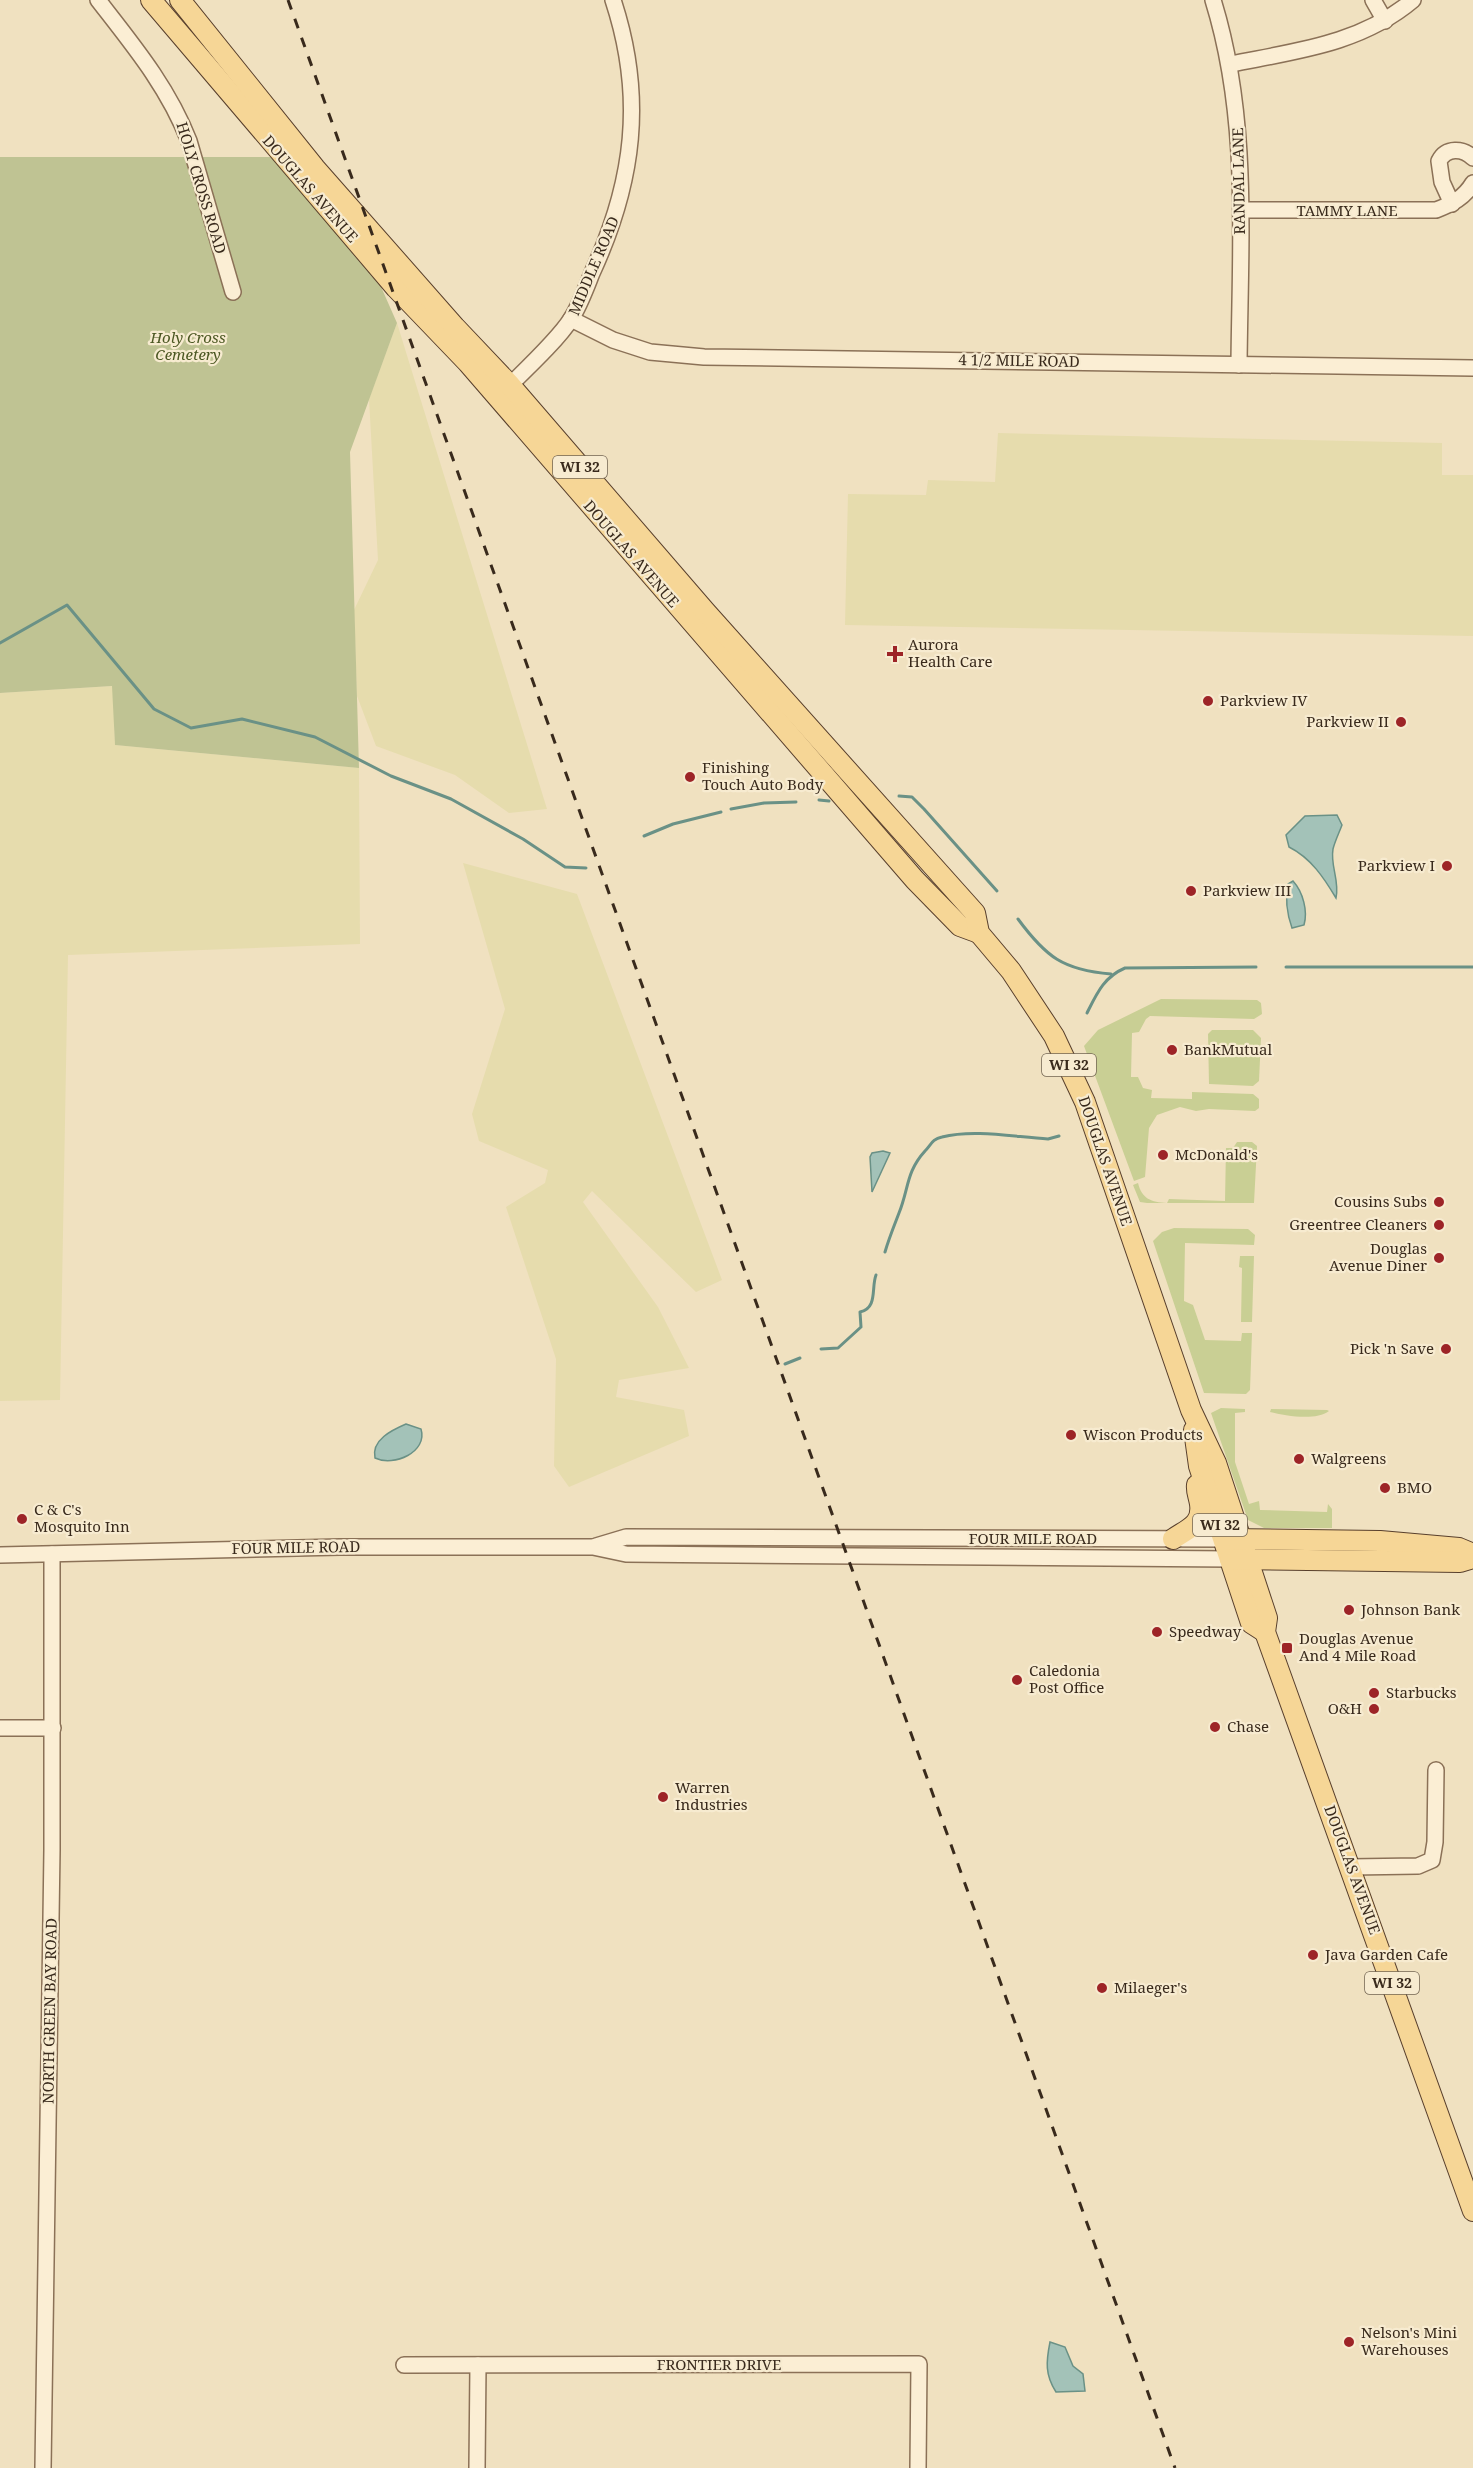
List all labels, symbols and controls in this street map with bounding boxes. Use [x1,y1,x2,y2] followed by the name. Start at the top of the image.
[172,119,232,256] street label: HOLY CROSS ROAD
[1227,127,1249,235] street label: RANDAL LANE
[259,131,363,246] street label: DOUGLAS AVENUE
[1297,200,1398,220] street label: TAMMY LANE
[563,213,623,318] street label: MIDDLE ROAD
[149,327,226,364] park label: Holy Cross Cemetery
[958,349,1080,371] street label: 4 1/2 MILE ROAD
[553,456,607,478] road number: WI 32
[580,496,684,611] street label: DOUGLAS AVENUE
[908,634,992,671] place label: Aurora Health Care
[886,645,904,663] marker: Aurora Health Care
[1220,690,1308,710] place label: Parkview IV
[1201,694,1215,708] marker: Parkview IV
[1306,711,1389,731] place label: Parkview II
[1394,715,1408,729] marker: Parkview II
[702,757,824,794] place label: Finishing Touch Auto Body
[683,770,697,784] marker: Finishing Touch Auto Body
[1358,855,1435,875] place label: Parkview I
[1440,859,1454,873] marker: Parkview I
[1203,880,1291,900] place label: Parkview III
[1184,884,1198,898] marker: Parkview III
[1184,1039,1273,1059] place label: BankMutual
[1165,1043,1179,1057] marker: BankMutual
[1042,1054,1096,1076] road number: WI 32
[1074,1093,1138,1228] street label: DOUGLAS AVENUE
[1175,1144,1258,1164] place label: McDonald's
[1156,1148,1170,1162] marker: McDonald's
[1334,1191,1427,1211] place label: Cousins Subs
[1432,1195,1446,1209] marker: Cousins Subs
[1289,1214,1427,1234] place label: Greentree Cleaners
[1432,1218,1446,1232] marker: Greentree Cleaners
[1329,1238,1427,1275] place label: Douglas Avenue Diner
[1432,1251,1446,1265] marker: Douglas Avenue Diner
[1350,1338,1434,1358] place label: Pick 'n Save
[1439,1342,1453,1356] marker: Pick 'n Save
[1083,1424,1203,1444] place label: Wiscon Products
[1064,1428,1078,1442] marker: Wiscon Products
[1311,1448,1387,1468] place label: Walgreens
[1292,1452,1306,1466] marker: Walgreens
[1397,1477,1432,1497] place label: BMO
[1378,1481,1392,1495] marker: BMO
[34,1499,130,1536] place label: C & C's Mosquito Inn
[15,1512,29,1526] marker: C & C's Mosquito Inn
[1193,1514,1247,1536] road number: WI 32
[969,1528,1097,1548] street label: FOUR MILE ROAD
[232,1536,360,1558] street label: FOUR MILE ROAD
[1360,1599,1460,1619] place label: Johnson Bank
[1342,1603,1356,1617] marker: Johnson Bank
[1169,1621,1242,1641] place label: Speedway
[1150,1625,1164,1639] marker: Speedway
[1299,1628,1416,1665] place label: Douglas Avenue And 4 Mile Road
[1280,1641,1294,1655] marker: Douglas Avenue And 4 Mile Road
[1029,1660,1104,1697] place label: Caledonia Post Office
[1010,1673,1024,1687] marker: Caledonia Post Office
[1386,1682,1457,1702] place label: Starbucks
[1367,1686,1381,1700] marker: Starbucks
[1328,1698,1362,1718] place label: O&H
[1367,1702,1381,1716] marker: O&H
[1227,1716,1269,1736] place label: Chase
[1208,1720,1222,1734] marker: Chase
[675,1777,748,1814] place label: Warren Industries
[656,1790,670,1804] marker: Warren Industries
[1320,1802,1386,1937] street label: DOUGLAS AVENUE
[37,1918,61,2104] street label: NORTH GREEN BAY ROAD
[1324,1944,1448,1964] place label: Java Garden Cafe
[1306,1948,1320,1962] marker: Java Garden Cafe
[1365,1972,1419,1994] road number: WI 32
[1114,1977,1187,1997] place label: Milaeger's
[1095,1981,1109,1995] marker: Milaeger's
[1361,2322,1457,2359] place label: Nelson's Mini Warehouses
[1342,2335,1356,2349] marker: Nelson's Mini Warehouses
[657,2354,781,2374] street label: FRONTIER DRIVE

